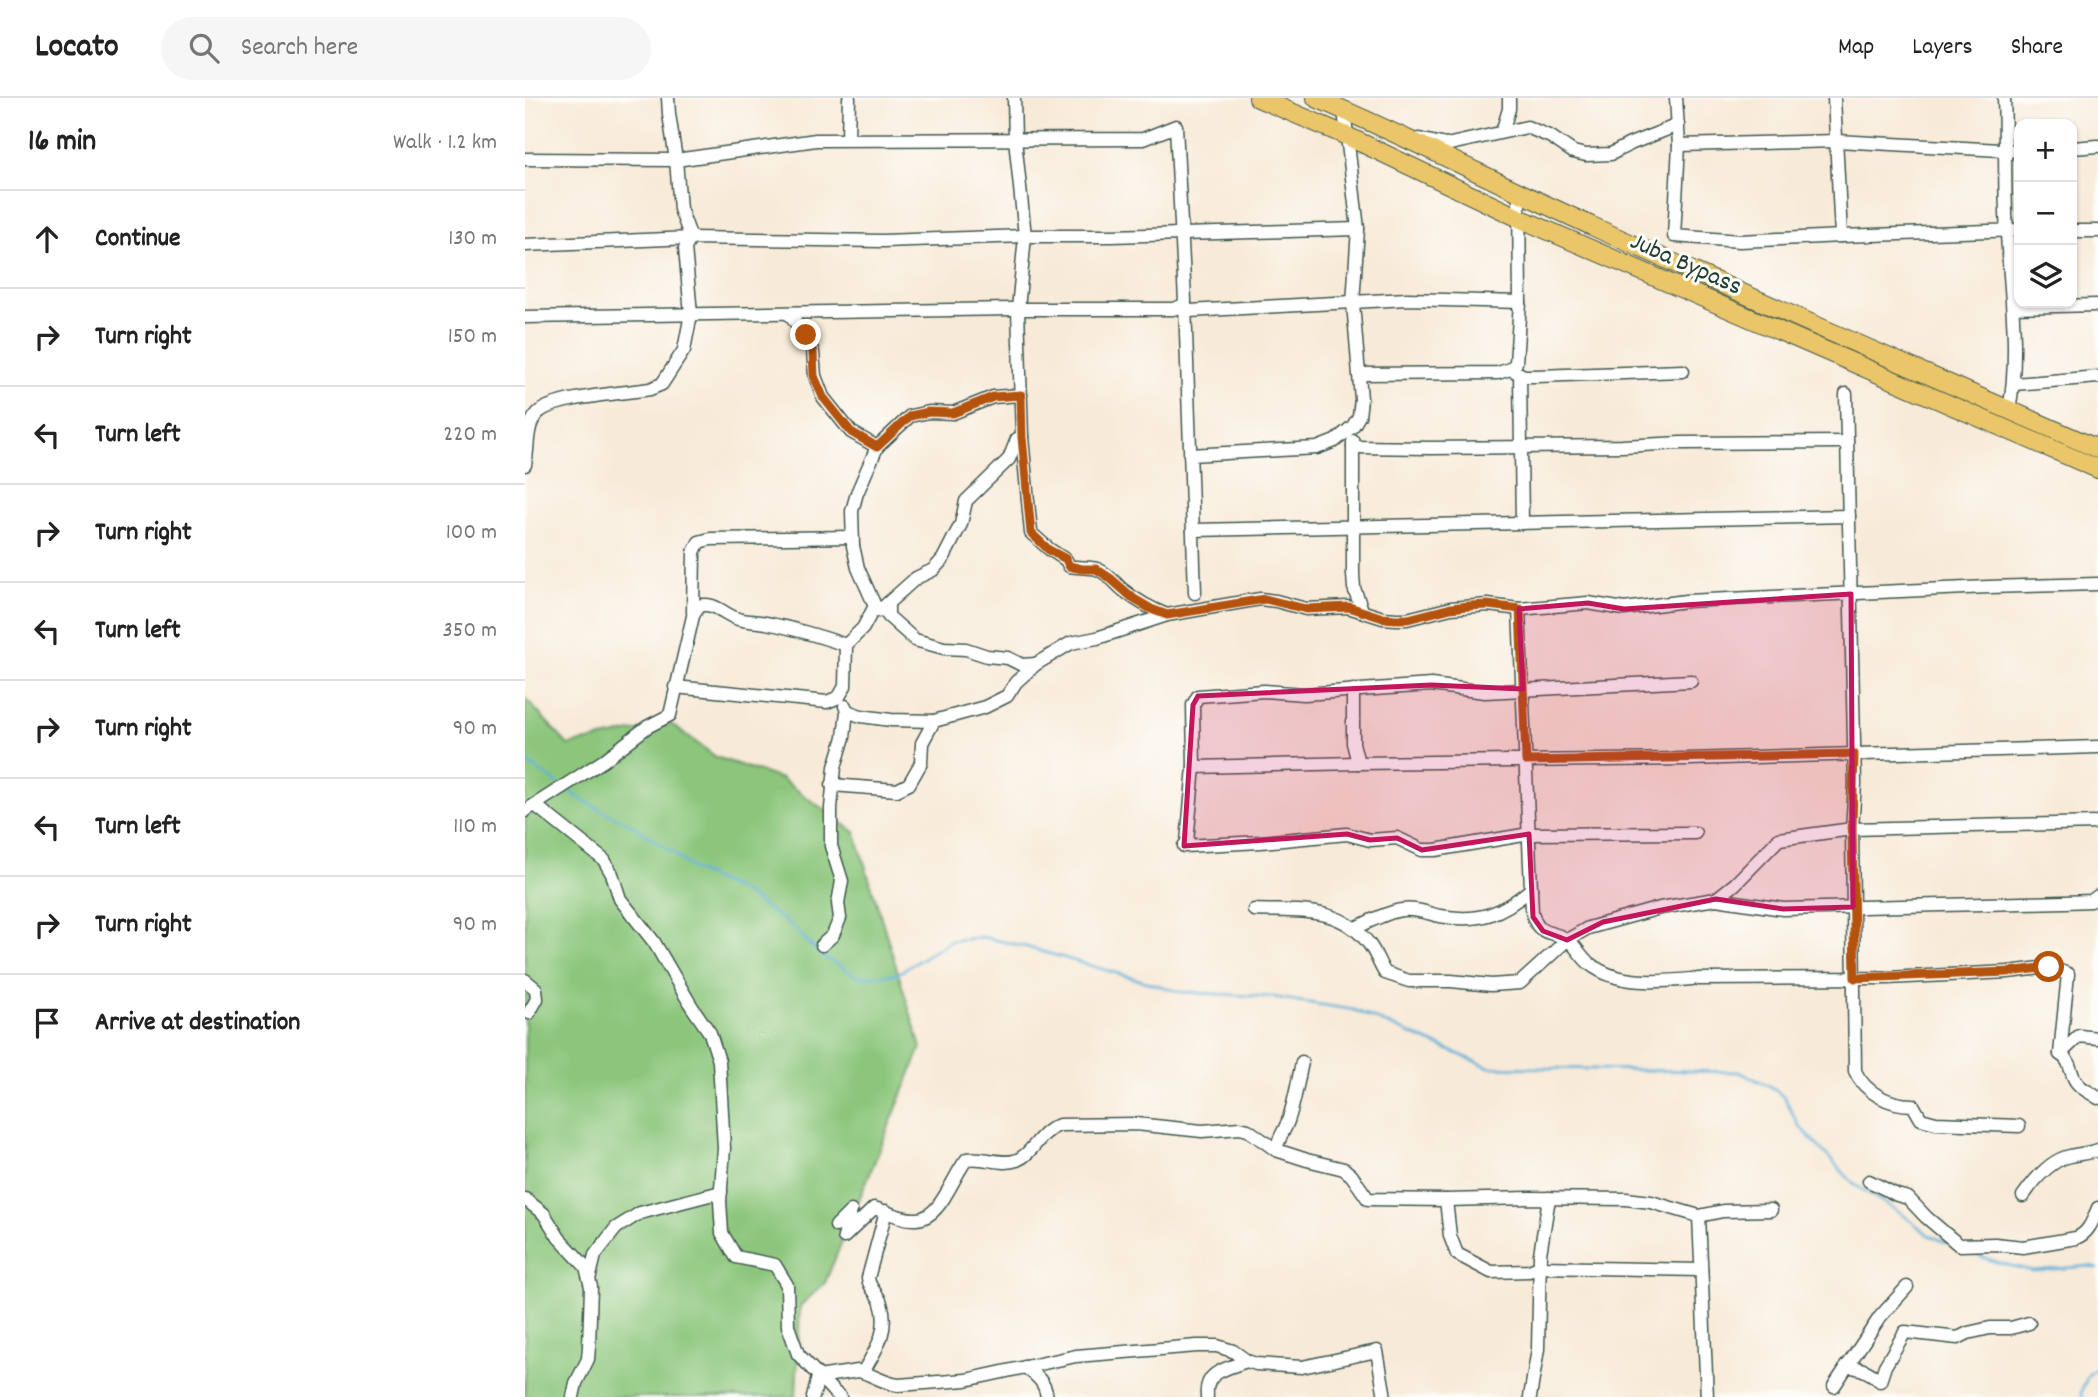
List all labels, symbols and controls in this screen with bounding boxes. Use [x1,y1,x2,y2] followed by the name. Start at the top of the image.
[161,17,651,80] search box
[35,25,119,72] text: Locato
[185,29,223,67] icon: search
[241,30,358,67] text: Search here
[1838,31,1874,65] text: Map
[1912,31,1973,65] text: Layers
[2011,31,2063,65] text: Share
[2014,119,2077,308] map controls
[2014,119,2077,182] button: +
[28,122,96,165] text: 16 min
[393,127,497,160] text: Walk · 1.2 km
[2014,182,2077,245] button: −
[28,220,66,258] icon: ahead
[95,221,180,258] text: Continue
[448,223,497,256] text: 130 m
[1624,224,1747,306] street label: Juba Bypass
[2014,245,2077,308] button: layers
[28,318,66,356] icon: right
[95,319,192,356] text: Turn right
[790,319,821,350] route end
[448,321,497,354] text: 150 m
[28,416,66,454] icon: left
[95,417,181,454] text: Turn left
[443,419,497,452] text: 220 m
[28,514,66,552] icon: right
[95,515,192,552] text: Turn right
[446,517,497,550] text: 100 m
[28,612,66,650] icon: left
[95,613,181,650] text: Turn left
[443,615,497,648] text: 350 m
[28,710,66,748] icon: right
[95,711,192,748] text: Turn right
[453,713,497,746] text: 90 m
[28,808,66,846] icon: left
[95,809,181,846] text: Turn left
[453,811,497,844] text: 110 m
[28,906,66,944] icon: right
[95,907,192,944] text: Turn right
[453,909,497,942] text: 90 m
[2033,951,2064,982] route start
[28,1004,66,1042] icon: arrive
[95,1005,300,1042] text: Arrive at destination

